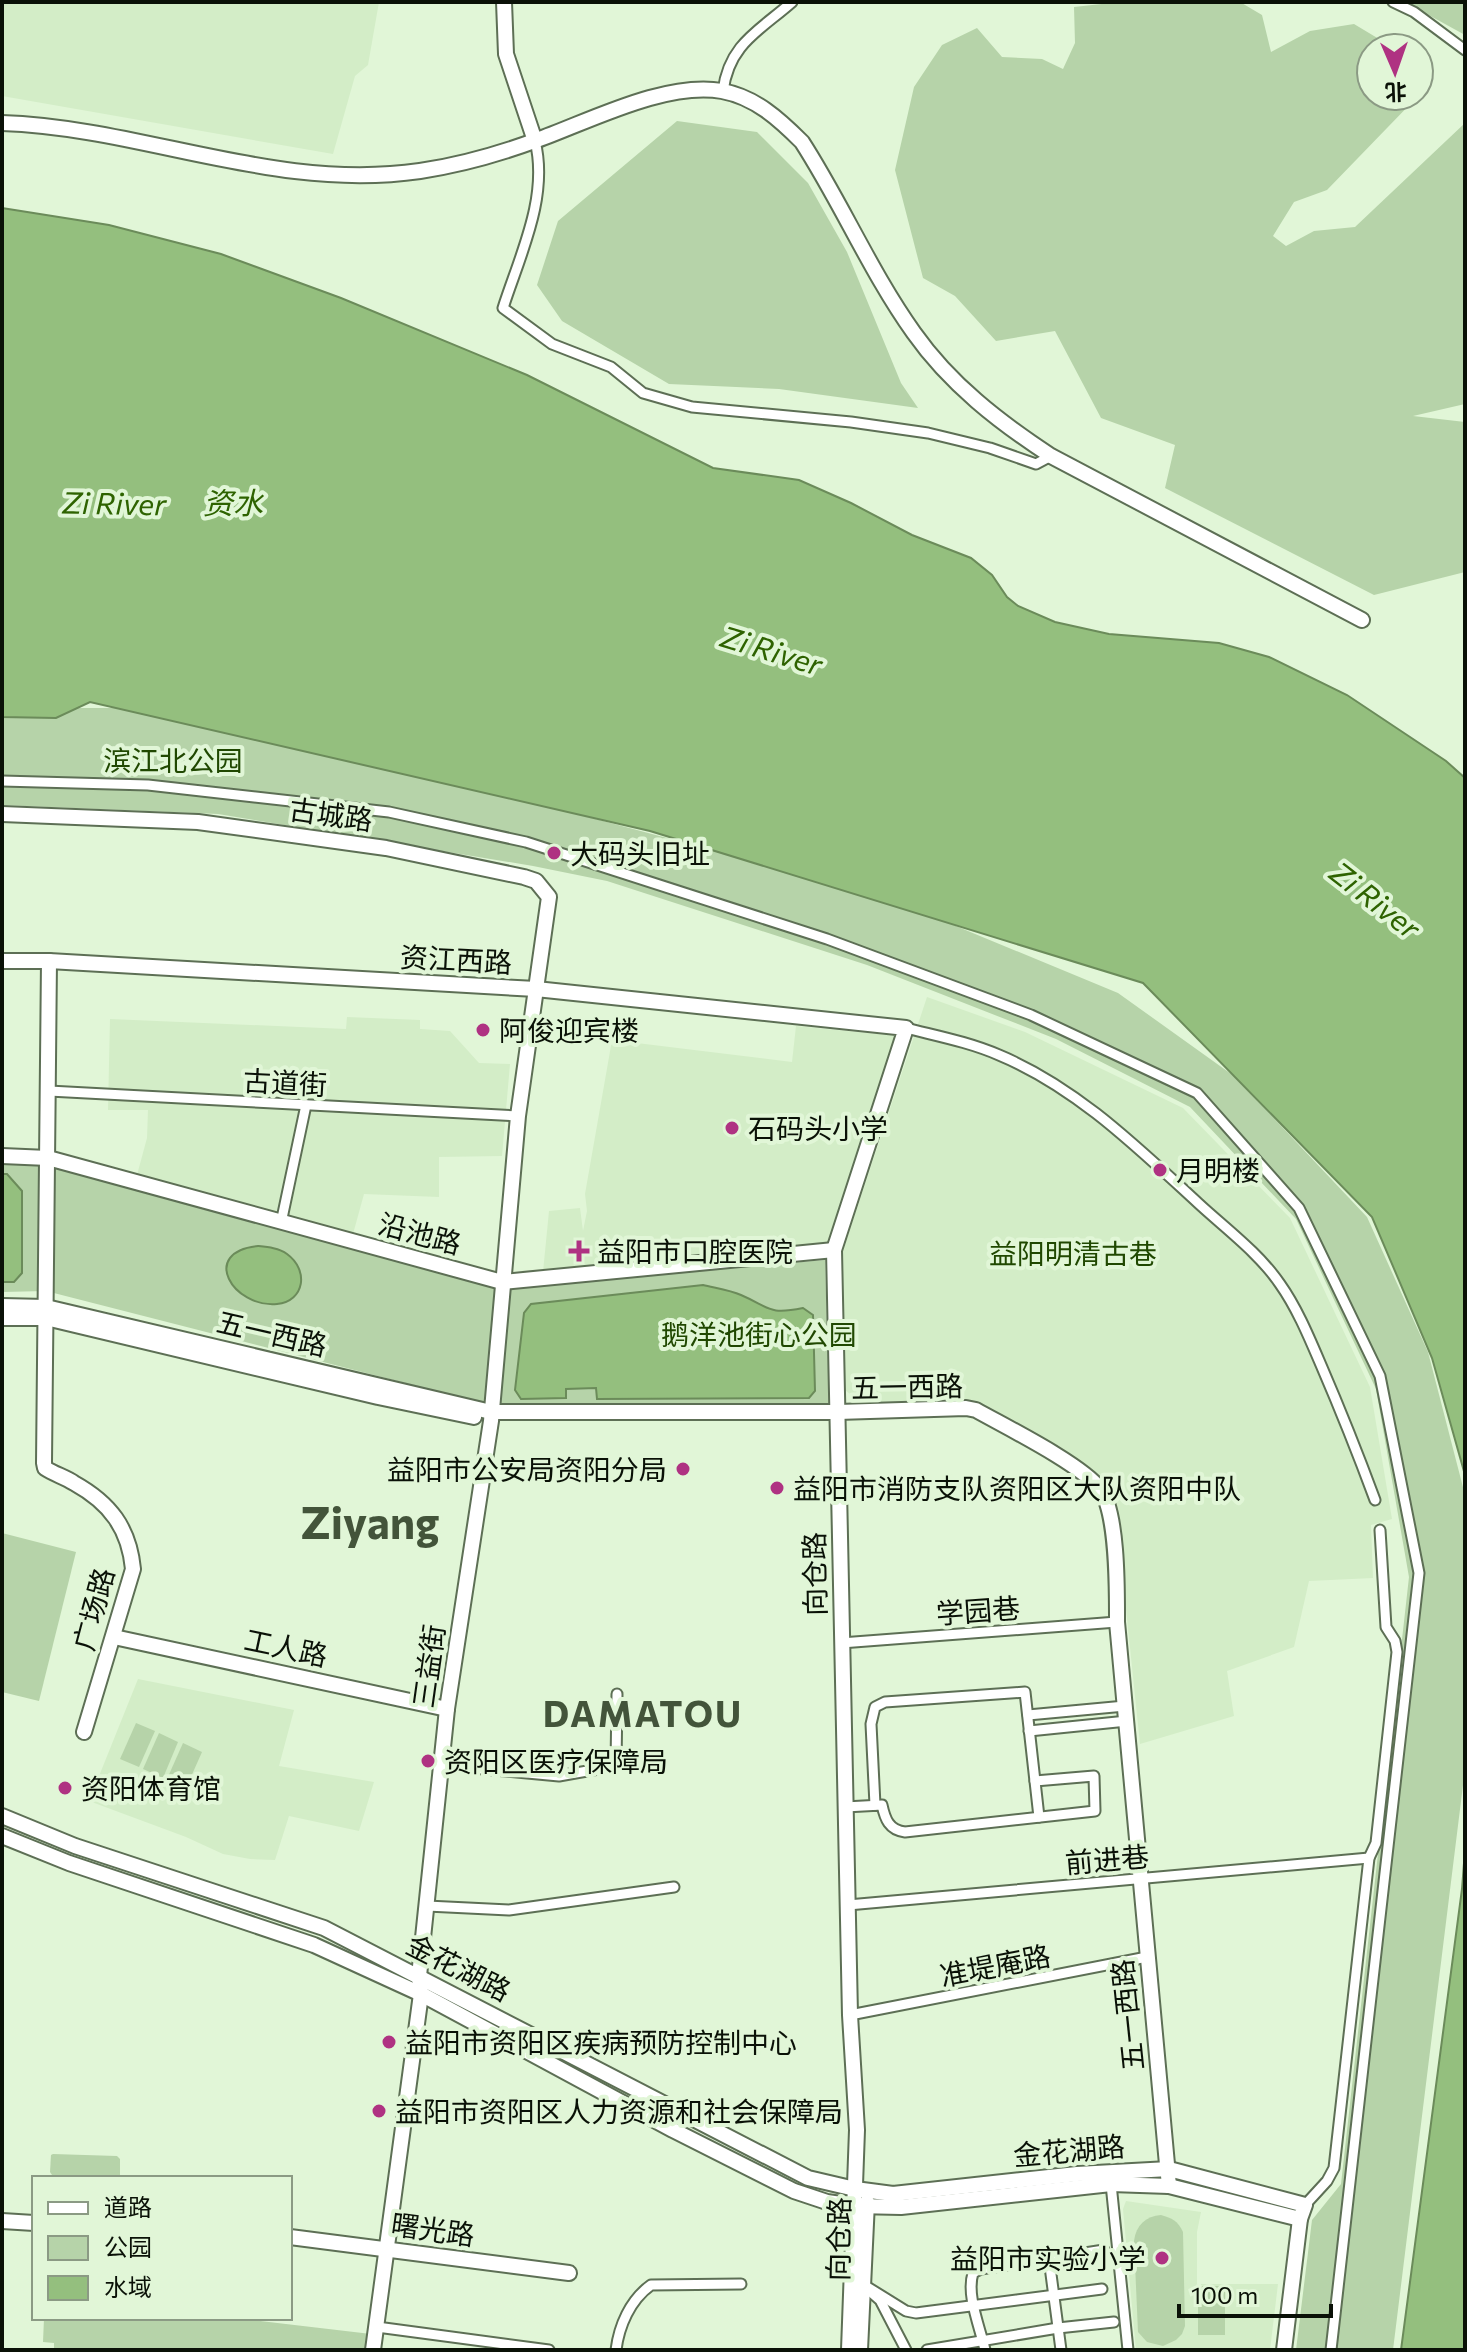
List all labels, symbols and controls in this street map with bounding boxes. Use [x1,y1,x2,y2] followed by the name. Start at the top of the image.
[1355,32,1435,112] north arrow
[1384,79,1407,106] text: 北
[61,483,167,521] water label: Zi River
[203,483,265,520] water label: 资水
[716,616,828,682] water label: Zi River
[103,743,243,777] park label: 滨江北公园
[287,791,375,837] street label: 古城路
[570,836,710,870] place label: 大码头旧址
[545,844,563,862] marker: 大码头旧址
[1323,852,1429,946] water label: Zi River
[399,939,513,979] street label: 资江西路
[499,1013,639,1047] place label: 阿俊迎宾楼
[474,1021,492,1039] marker: 阿俊迎宾楼
[242,1063,328,1101] street label: 古道街
[748,1111,888,1145] place label: 石码头小学
[723,1119,741,1137] marker: 石码头小学
[1176,1153,1260,1187] place label: 月明楼
[1151,1161,1169,1179] marker: 月明楼
[375,1206,465,1260] street label: 沿池路
[597,1234,793,1268] place label: 益阳市口腔医院
[989,1236,1157,1270] park label: 益阳明清古巷
[568,1240,590,1262] marker: 益阳市口腔医院
[214,1304,330,1362] street label: 五一西路
[661,1317,857,1351] park label: 鹅洋池街心公园
[851,1368,963,1404] street label: 五一西路
[387,1452,667,1486] place label: 益阳市公安局资阳分局
[674,1460,692,1478] marker: 益阳市公安局资阳分局
[793,1471,1241,1505] place label: 益阳市消防支队资阳区大队资阳中队
[768,1479,786,1497] marker: 益阳市消防支队资阳区大队资阳中队
[300,1494,440,1548] district label: Ziyang
[796,1532,832,1616] street label: 向仓路
[66,1564,120,1654] street label: 广场路
[935,1590,1021,1630] street label: 学园巷
[241,1622,331,1672] street label: 工人路
[405,1622,451,1710] street label: 三益街
[543,1690,743,1734] district label: DAMATOU
[444,1744,668,1778] place label: 资阳区医疗保障局
[419,1752,437,1770] marker: 资阳区医疗保障局
[81,1771,221,1805] place label: 资阳体育馆
[56,1779,74,1797] marker: 资阳体育馆
[1064,1838,1150,1880] street label: 前进巷
[401,1926,517,2008] street label: 金花湖路
[937,1938,1053,1992] street label: 准堤庵路
[1104,1958,1150,2072] street label: 五一西路
[405,2025,797,2059] place label: 益阳市资阳区疾病预防控制中心
[380,2033,398,2051] marker: 益阳市资阳区疾病预防控制中心
[395,2094,843,2128] place label: 益阳市资阳区人力资源和社会保障局
[370,2102,388,2120] marker: 益阳市资阳区人力资源和社会保障局
[1012,2128,1126,2172] street label: 金花湖路
[32,2176,292,2320] legend
[104,2192,152,2221] text: 道路
[820,2197,856,2281] street label: 向仓路
[389,2206,477,2252] street label: 曙光路
[104,2232,152,2261] text: 公园
[950,2241,1146,2275] place label: 益阳市实验小学
[1153,2249,1171,2267] marker: 益阳市实验小学
[1179,2268,1331,2318] scale bar
[104,2272,152,2301] text: 水域
[1191,2280,1258,2309] text: 100 m

